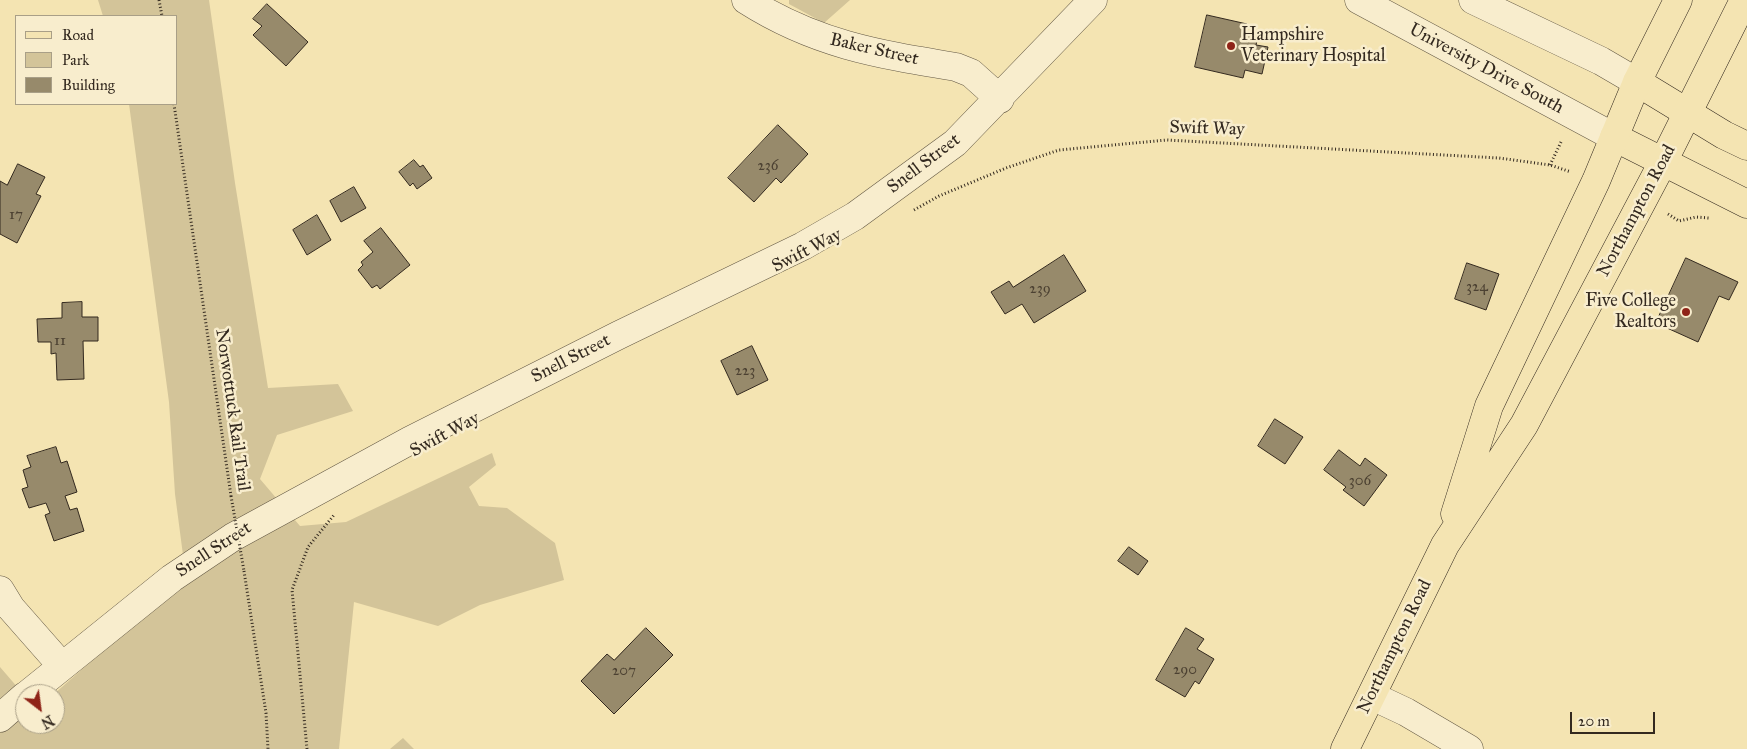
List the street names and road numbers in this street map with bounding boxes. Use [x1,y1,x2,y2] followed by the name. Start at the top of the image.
[1405,19,1567,119] street label: University Drive South
[827,29,921,71] street label: Baker Street
[1169,117,1245,141] street label: Swift Way
[883,130,965,198] street label: Snell Street
[1593,141,1681,281] street label: Northampton Road
[769,224,845,278] street label: Swift Way
[210,327,254,493] street label: Norwottuck Rail Trail
[528,330,614,388] street label: Snell Street
[407,408,483,462] street label: Swift Way
[172,518,256,582] street label: Snell Street
[1353,576,1437,718] street label: Northampton Road

